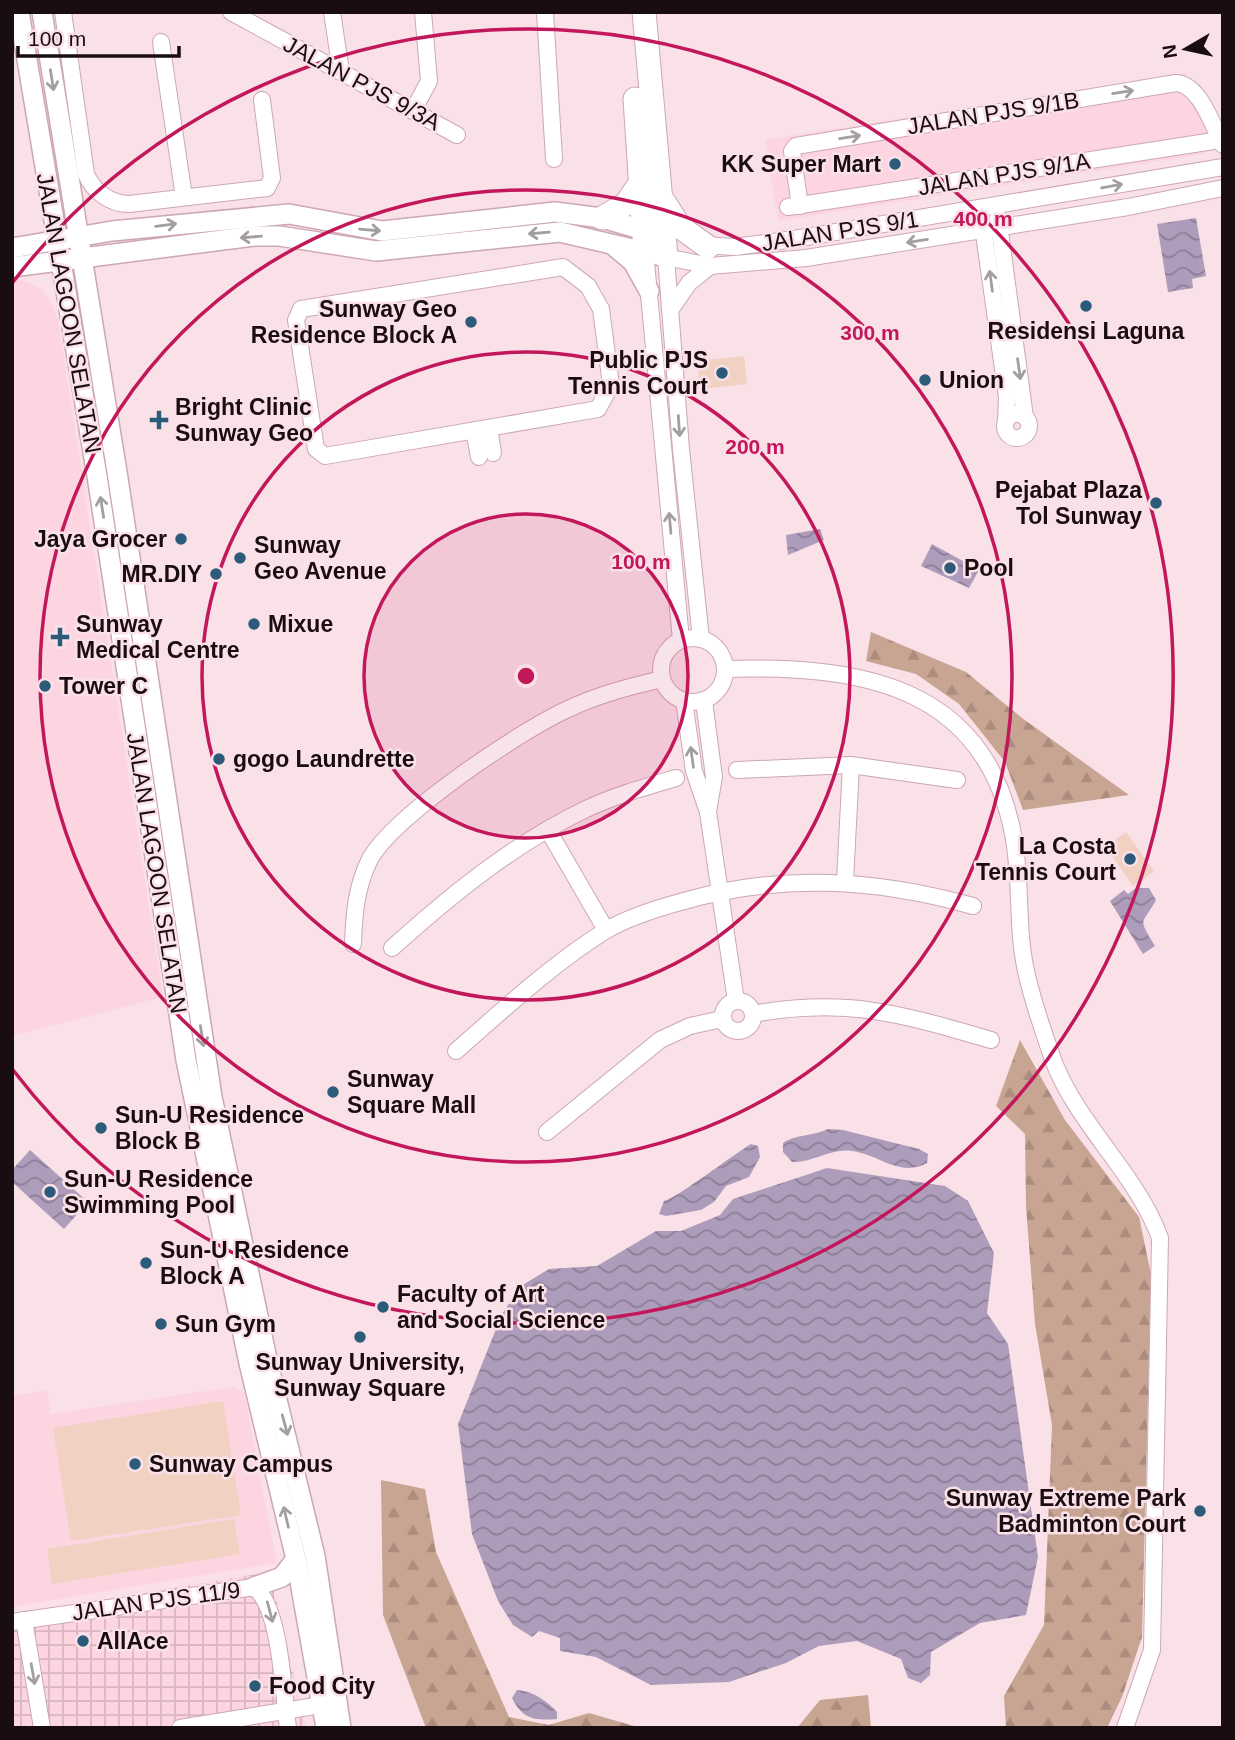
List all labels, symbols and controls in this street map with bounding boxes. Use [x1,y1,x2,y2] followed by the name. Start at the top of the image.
[18,14,178,58] scale bar
[1151,14,1221,84] north arrow
[28,27,86,50] text: 100 m
[279,31,445,136] street label: JALAN PJS 9/3A
[1158,43,1181,60] text: N
[46,68,59,91] one-way arrow
[1111,85,1134,98] one-way arrow
[905,87,1081,139] street label: JALAN PJS 9/1B
[838,130,861,143] one-way arrow
[916,147,1093,200] street label: JALAN PJS 9/1A
[721,151,881,177] place label: KK Super Mart
[887,156,903,172] marker: KK Super Mart
[32,171,106,455] street label: JALAN LAGOON SELATAN
[1100,179,1123,192] one-way arrow
[760,206,920,256] street label: JALAN PJS 9/1
[953,207,1013,230] text: 400 m
[154,219,177,232] one-way arrow
[358,224,380,237] one-way arrow
[529,227,551,240] one-way arrow
[240,231,263,244] one-way arrow
[906,235,928,248] one-way arrow
[984,270,997,293] one-way arrow
[251,296,457,348] place label: Sunway Geo Residence Block A
[1078,298,1094,314] marker: Residensi Laguna
[463,314,479,330] marker: Sunway Geo Residence Block A
[988,318,1185,344] place label: Residensi Laguna
[840,321,900,344] text: 300 m
[568,347,708,399] place label: Public PJS Tennis Court
[1012,357,1025,379] one-way arrow
[714,365,730,381] marker: Public PJS Tennis Court
[939,367,1004,393] place label: Union
[917,372,933,388] marker: Union
[175,394,313,446] place label: Bright Clinic Sunway Geo
[149,410,169,430] marker: Bright Clinic Sunway Geo
[673,414,686,437] one-way arrow
[725,435,785,458] text: 200 m
[995,477,1142,529] place label: Pejabat Plaza Tol Sunway
[1148,495,1164,511] marker: Pejabat Plaza Tol Sunway
[95,496,108,518] one-way arrow
[663,512,676,535] one-way arrow
[34,526,167,552] place label: Jaya Grocer
[173,531,189,547] marker: Jaya Grocer
[254,532,387,584] place label: Sunway Geo Avenue
[232,550,248,566] marker: Sunway Geo Avenue
[611,550,671,573] text: 100 m
[964,555,1014,581] place label: Pool
[942,560,958,576] marker: Pool
[122,561,202,587] place label: MR.DIY
[208,566,224,582] marker: MR.DIY
[76,611,240,663] place label: Sunway Medical Centre
[268,611,333,637] place label: Mixue
[246,616,262,632] marker: Mixue
[50,627,70,647] marker: Sunway Medical Centre
[514,664,538,688] centre of rings
[59,673,148,699] place label: Tower C
[37,678,53,694] marker: Tower C
[122,731,192,1015] street label: JALAN LAGOON SELATAN
[233,746,414,772] place label: gogo Laundrette
[685,747,698,769] one-way arrow
[211,751,227,767] marker: gogo Laundrette
[976,833,1116,885] place label: La Costa Tennis Court
[1122,851,1138,867] marker: La Costa Tennis Court
[196,1024,209,1047] one-way arrow
[347,1066,476,1118] place label: Sunway Square Mall
[325,1084,341,1100] marker: Sunway Square Mall
[115,1102,304,1154] place label: Sun-U Residence Block B
[93,1120,109,1136] marker: Sun-U Residence Block B
[64,1166,253,1218] place label: Sun-U Residence Swimming Pool
[42,1184,58,1200] marker: Sun-U Residence Swimming Pool
[160,1237,349,1289] place label: Sun-U Residence Block A
[138,1255,154,1271] marker: Sun-U Residence Block A
[397,1281,605,1333] place label: Faculty of Art and Social Science
[375,1299,391,1315] marker: Faculty of Art and Social Science
[175,1311,276,1337] place label: Sun Gym
[153,1316,169,1332] marker: Sun Gym
[352,1329,368,1345] marker: Sunway University, Sunway Square
[255,1349,465,1401] place label: Sunway University, Sunway Square
[279,1414,292,1436] one-way arrow
[149,1451,333,1477] place label: Sunway Campus
[127,1456,143,1472] marker: Sunway Campus
[946,1485,1186,1537] place label: Sunway Extreme Park Badminton Court
[1192,1503,1208,1519] marker: Sunway Extreme Park Badminton Court
[279,1506,292,1529] one-way arrow
[70,1576,242,1626] street label: JALAN PJS 11/9
[264,1601,277,1623] one-way arrow
[97,1628,169,1654] place label: AllAce
[75,1633,91,1649] marker: AllAce
[26,1662,40,1685] one-way arrow
[269,1673,375,1699] place label: Food City
[247,1678,263,1694] marker: Food City

